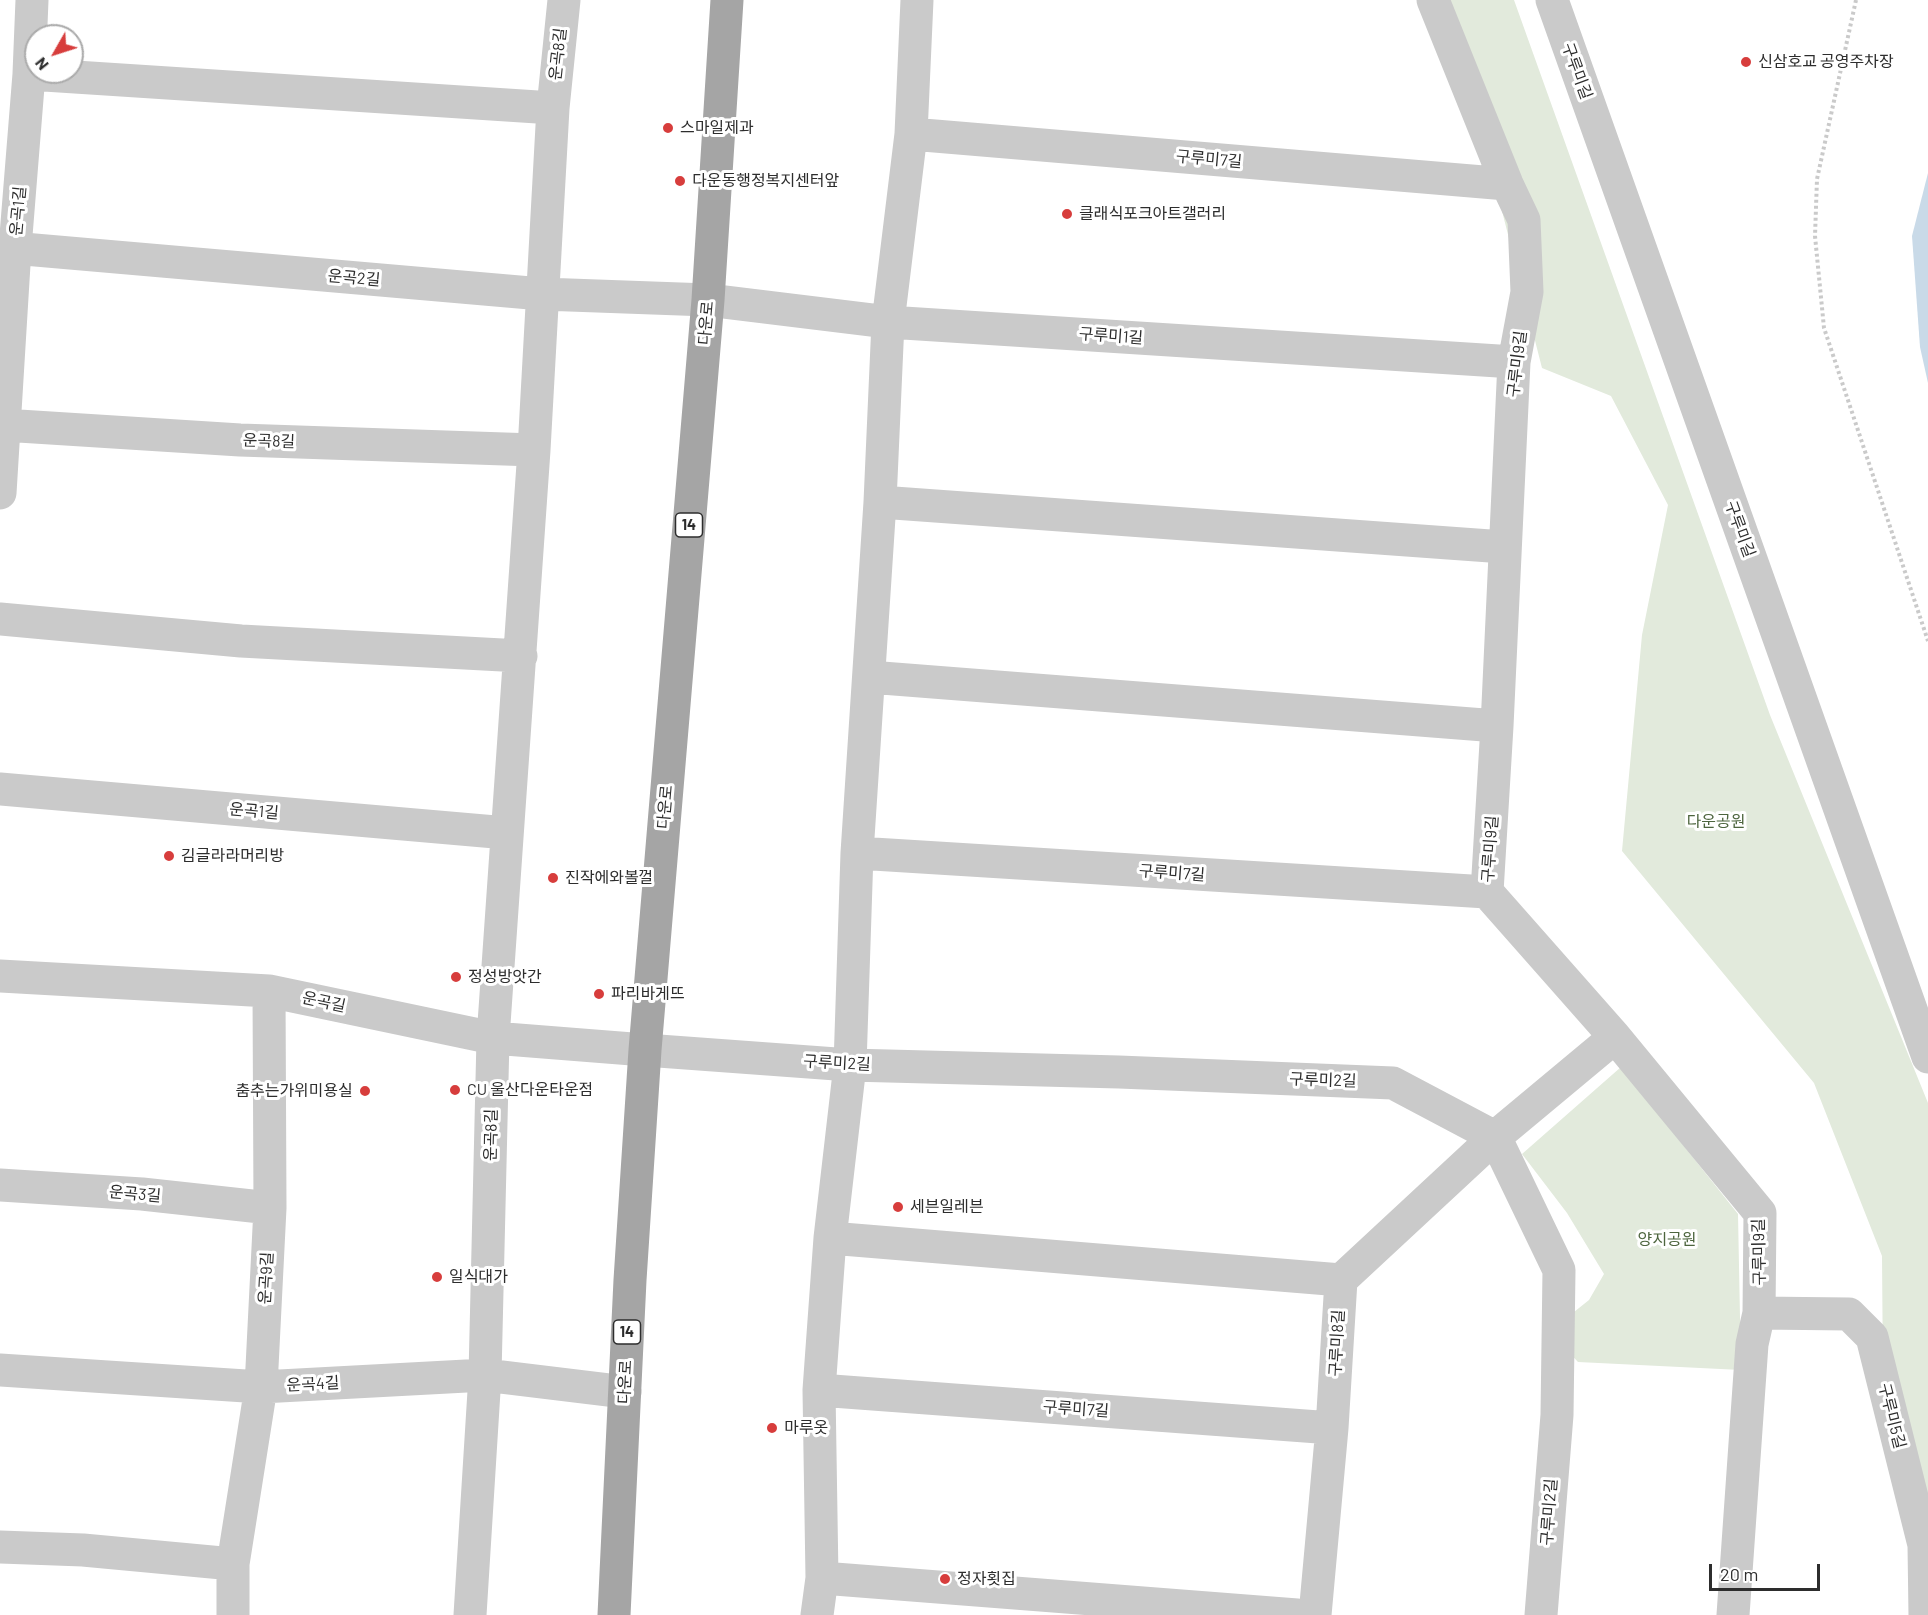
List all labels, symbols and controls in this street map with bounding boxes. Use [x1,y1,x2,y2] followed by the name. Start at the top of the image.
[24,24,84,84] north arrow
[546,27,570,81] street label: 운곡8길
[1558,40,1596,102] street label: 구루미길
[1758,52,1894,72] place label: 신삼호교 공영주차장
[30,54,52,75] text: N
[1739,55,1753,69] marker: 신삼호교 공영주차장
[680,118,754,138] place label: 스마일제과
[661,121,675,135] marker: 스마일제과
[1175,147,1243,171] street label: 구루미7길
[692,171,839,191] place label: 다운동행정복지센터앞
[673,174,687,188] marker: 다운동행정복지센터앞
[6,185,30,237] street label: 운곡1길
[1079,204,1226,224] place label: 클래식포크아트갤러리
[1060,207,1074,221] marker: 클래식포크아트갤러리
[327,266,381,290] street label: 운곡2길
[695,300,717,346] street label: 다운로
[1078,324,1144,348] street label: 구루미1길
[1503,329,1531,399] street label: 구루미9길
[242,430,296,452] street label: 운곡8길
[1721,498,1759,560] street label: 구루미길
[676,513,702,537] road number: 14
[654,784,676,830] street label: 다운로
[228,799,280,823] street label: 운곡1길
[1687,812,1745,832] park label: 다운공원
[1478,815,1502,883] street label: 구루미9길
[181,846,284,866] place label: 김글라라머리방
[162,849,176,863] marker: 김글라라머리방
[1138,861,1206,885] street label: 구루미7길
[565,868,653,888] place label: 진작에와볼껄
[546,871,560,885] marker: 진작에와볼껄
[468,967,542,987] place label: 정성방앗간
[449,970,463,984] marker: 정성방앗간
[611,984,685,1004] place label: 파리바게뜨
[592,987,606,1001] marker: 파리바게뜨
[300,988,348,1016] street label: 운곡길
[803,1052,871,1074] street label: 구루미2길
[1289,1069,1357,1091] street label: 구루미2길
[467,1080,593,1100] place label: CU 울산다운타운점
[235,1081,353,1101] place label: 춤추는가위미용실
[448,1083,462,1097] marker: CU 울산다운타운점
[358,1084,372,1098] marker: 춤추는가위미용실
[481,1109,501,1161] street label: 운곡8길
[108,1182,162,1206] street label: 운곡3길
[910,1197,984,1217] place label: 세븐일레븐
[891,1200,905,1214] marker: 세븐일레븐
[1749,1218,1769,1286] street label: 구루미9길
[1638,1230,1696,1250] park label: 양지공원
[255,1251,277,1305] street label: 운곡9길
[449,1267,508,1287] place label: 일식대가
[430,1270,444,1284] marker: 일식대가
[1326,1309,1348,1377] street label: 구루미8길
[614,1320,640,1344] road number: 14
[614,1359,636,1405] street label: 다운로
[286,1373,340,1395] street label: 운곡4길
[1875,1381,1909,1451] street label: 구루미5길
[1042,1397,1110,1421] street label: 구루미7길
[784,1418,828,1438] place label: 마루옷
[765,1421,779,1435] marker: 마루옷
[1537,1478,1561,1546] street label: 구루미2길
[1712,1552,1823,1590] scale bar
[1720,1563,1758,1585] text: 20 m
[957,1569,1016,1589] place label: 정자횟집
[938,1572,952,1586] marker: 정자횟집

